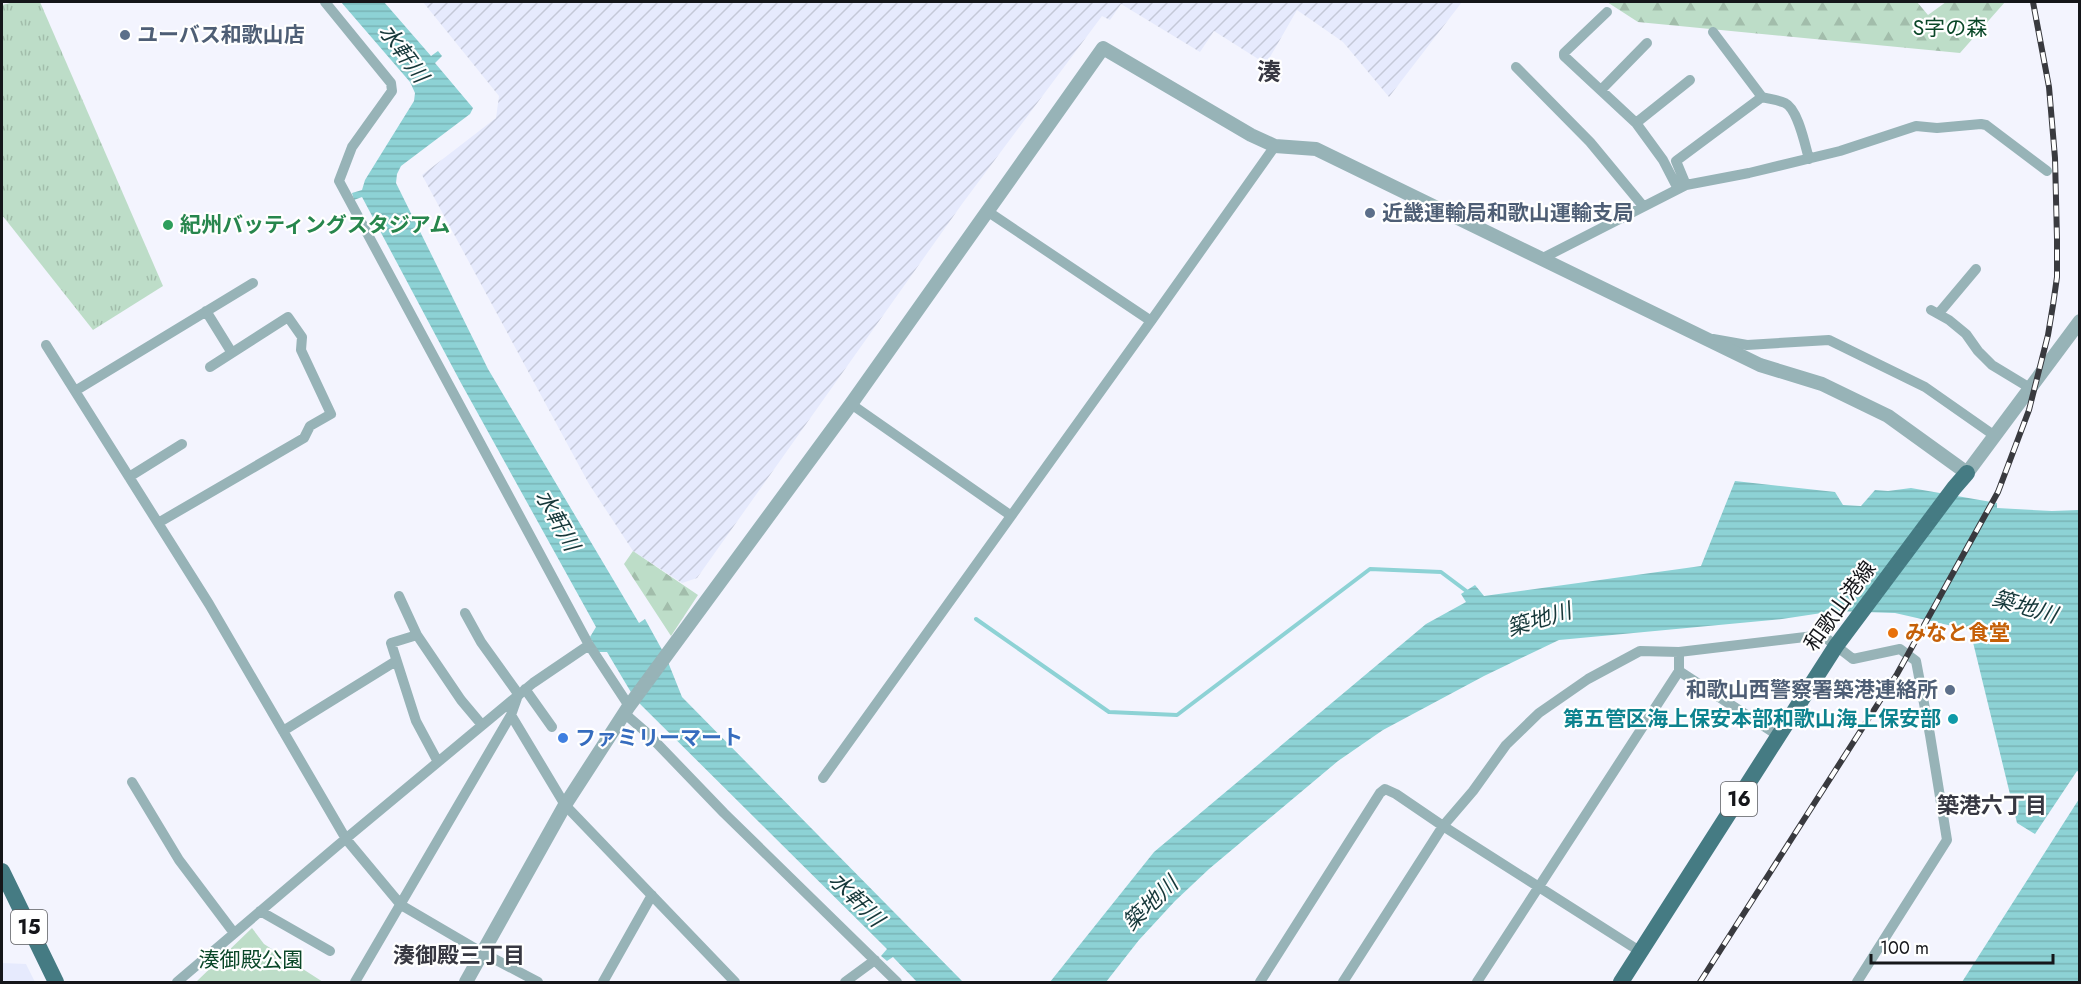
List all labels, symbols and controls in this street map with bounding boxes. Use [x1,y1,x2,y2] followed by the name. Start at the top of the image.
[1913,13,1987,43] park label: S字の森
[372,17,438,91] water label: 水軒川
[137,20,305,50] place label: ユーバス和歌山店
[118,28,132,42] marker: ユーバス和歌山店
[1257,54,1281,89] district label: 湊
[1382,198,1634,228] place label: 近畿運輸局和歌山運輸支局
[1363,206,1377,220] marker: 近畿運輸局和歌山運輸支局
[180,210,450,240] place label: 紀州バッティングスタジアム
[161,218,175,232] marker: 紀州バッティングスタジアム
[528,483,589,558] water label: 水軒川
[1797,555,1883,657] street label: 和歌山港線
[1989,582,2063,631] water label: 築地川
[1503,593,1577,644] water label: 築地川
[1905,618,2010,648] place label: みなと食堂
[1886,626,1900,640] marker: みなと食堂
[1686,675,1938,705] place label: 和歌山西警察署築港連絡所
[1943,683,1957,697] marker: 和歌山西警察署築港連絡所
[1563,704,1941,734] place label: 第五管区海上保安本部和歌山海上保安部
[1946,712,1960,726] marker: 第五管区海上保安本部和歌山海上保安部
[575,723,743,753] place label: ファミリーマート
[556,731,570,745] marker: ファミリーマート
[1721,782,1757,816] road number: 16
[1937,789,2047,821] district label: 築港六丁目
[822,864,893,935] water label: 水軒川
[1115,867,1186,937] water label: 築地川
[11,910,47,944] road number: 15
[1871,927,2052,965] scale bar
[1880,935,1929,961] text: 100 m
[393,939,525,971] district label: 湊御殿三丁目
[199,945,304,975] park label: 湊御殿公園

